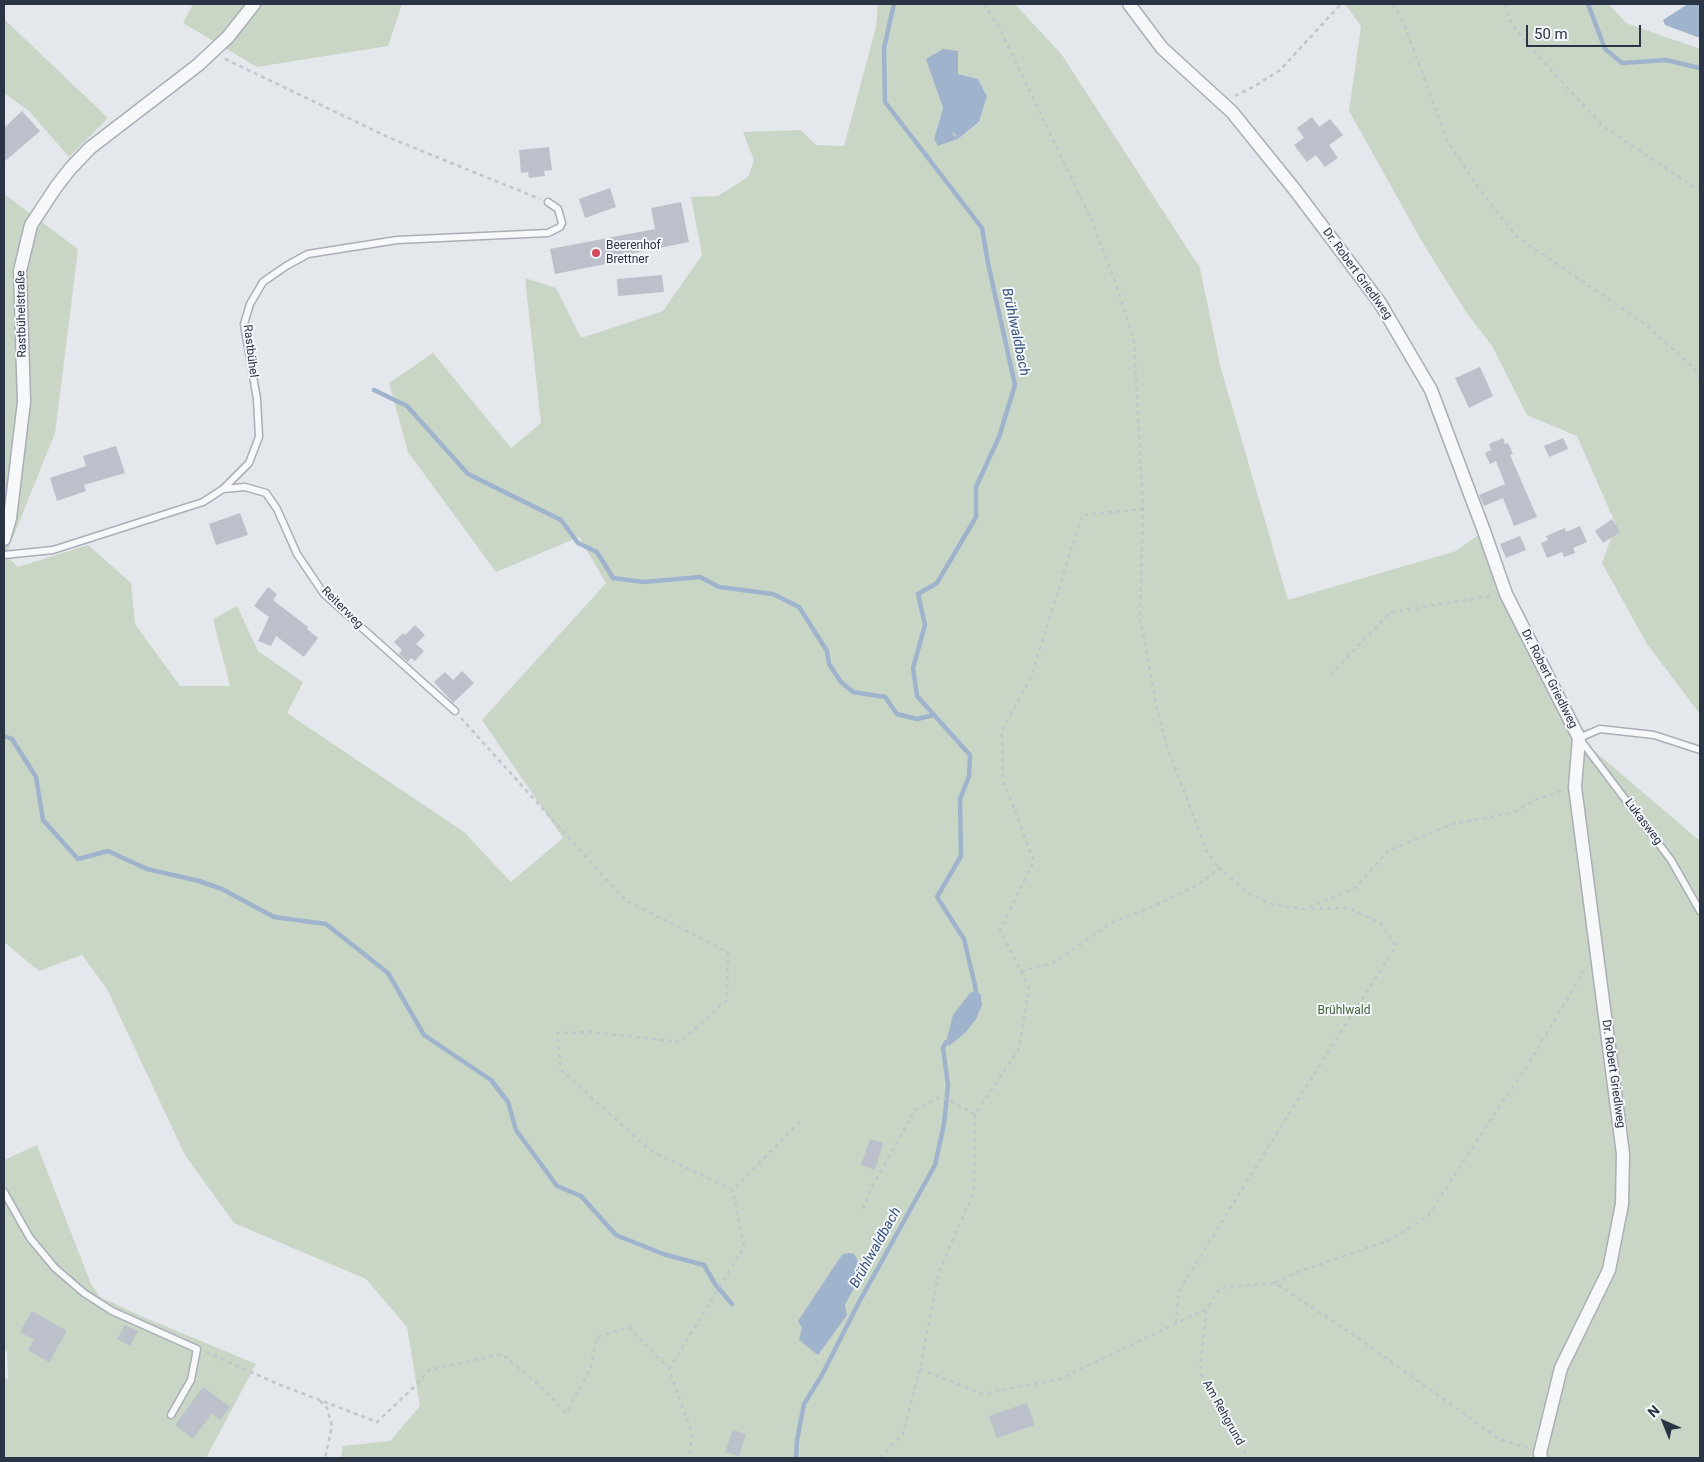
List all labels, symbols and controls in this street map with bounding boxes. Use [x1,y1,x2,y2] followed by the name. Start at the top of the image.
[1529,15,1644,47] scale bar
[1534,25,1568,43] text: 50 m
[1319,226,1395,322] street label: Dr. Robert Griedlweg
[606,239,661,267] place label: Beerenhof Brettner
[590,247,602,259] marker: Beerenhof Brettner
[14,270,30,358] street label: Rastbühelstraße
[997,286,1033,378] water label: Brühlwaldbach
[240,324,260,378] street label: Rastbühel
[318,584,366,632] street label: Reiterweg
[1518,627,1580,731] street label: Dr. Robert Griedlweg
[1621,796,1665,848] street label: Lukasweg
[1318,1004,1370,1018] park label: Brühlwald
[1598,1019,1628,1129] street label: Dr. Robert Griedlweg
[847,1205,905,1291] water label: Brühlwaldbach
[1199,1378,1247,1448] street label: Am Rehgrund
[1639,1397,1689,1447] north arrow
[1644,1402,1663,1420] text: N

